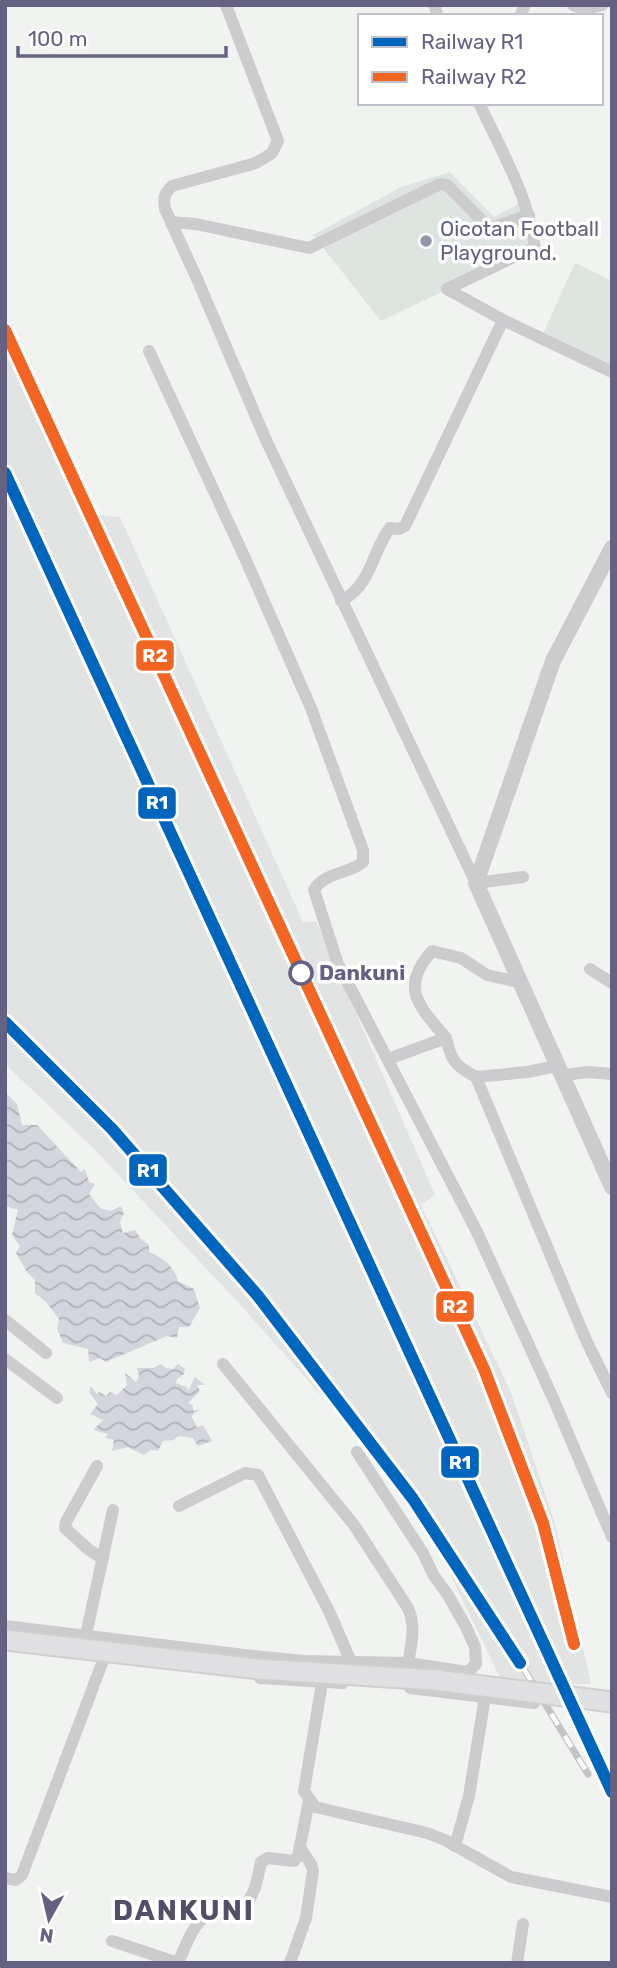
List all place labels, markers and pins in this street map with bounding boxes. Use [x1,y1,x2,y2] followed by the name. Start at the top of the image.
[440,216,599,265] place label: Oicotan Football Playground.
[418,233,434,249] marker: Oicotan Football Playground.
[319,960,405,985] place label: Dankuni
[289,961,313,985] marker: Dankuni

